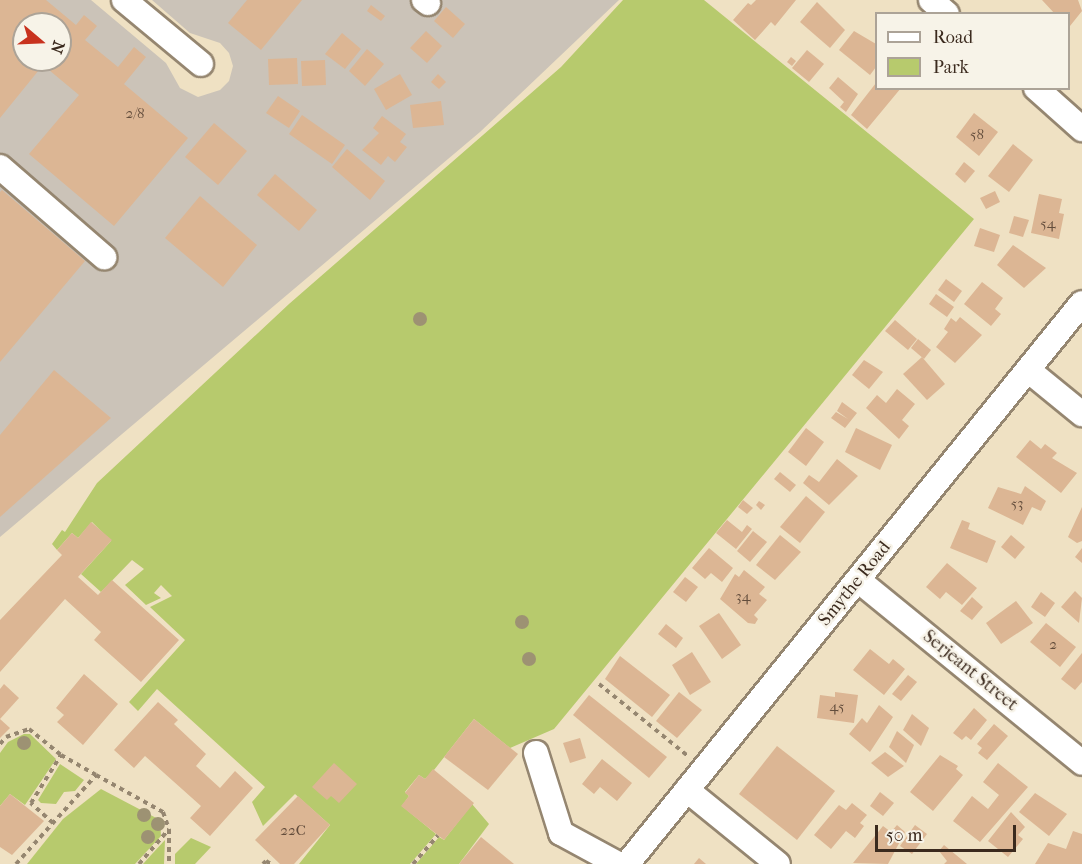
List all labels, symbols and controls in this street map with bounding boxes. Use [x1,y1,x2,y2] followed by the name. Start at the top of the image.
[12,12,72,72] north arrow
[875,12,1070,90] legend
[933,27,973,48] text: Road
[47,39,69,56] text: N
[933,57,969,78] text: Park
[126,105,144,123] house number: 2/8
[970,126,984,144] house number: 58
[1040,215,1056,233] house number: 54
[1011,495,1023,513] house number: 53
[814,537,896,631] street label: Smythe Road
[735,588,751,606] house number: 34
[918,626,1022,716] street label: Serjeant Street
[1049,636,1057,654] house number: 2
[830,698,844,716] house number: 45
[878,813,1019,851] scale bar
[280,822,306,840] house number: 22C
[886,825,922,846] text: 50 m

